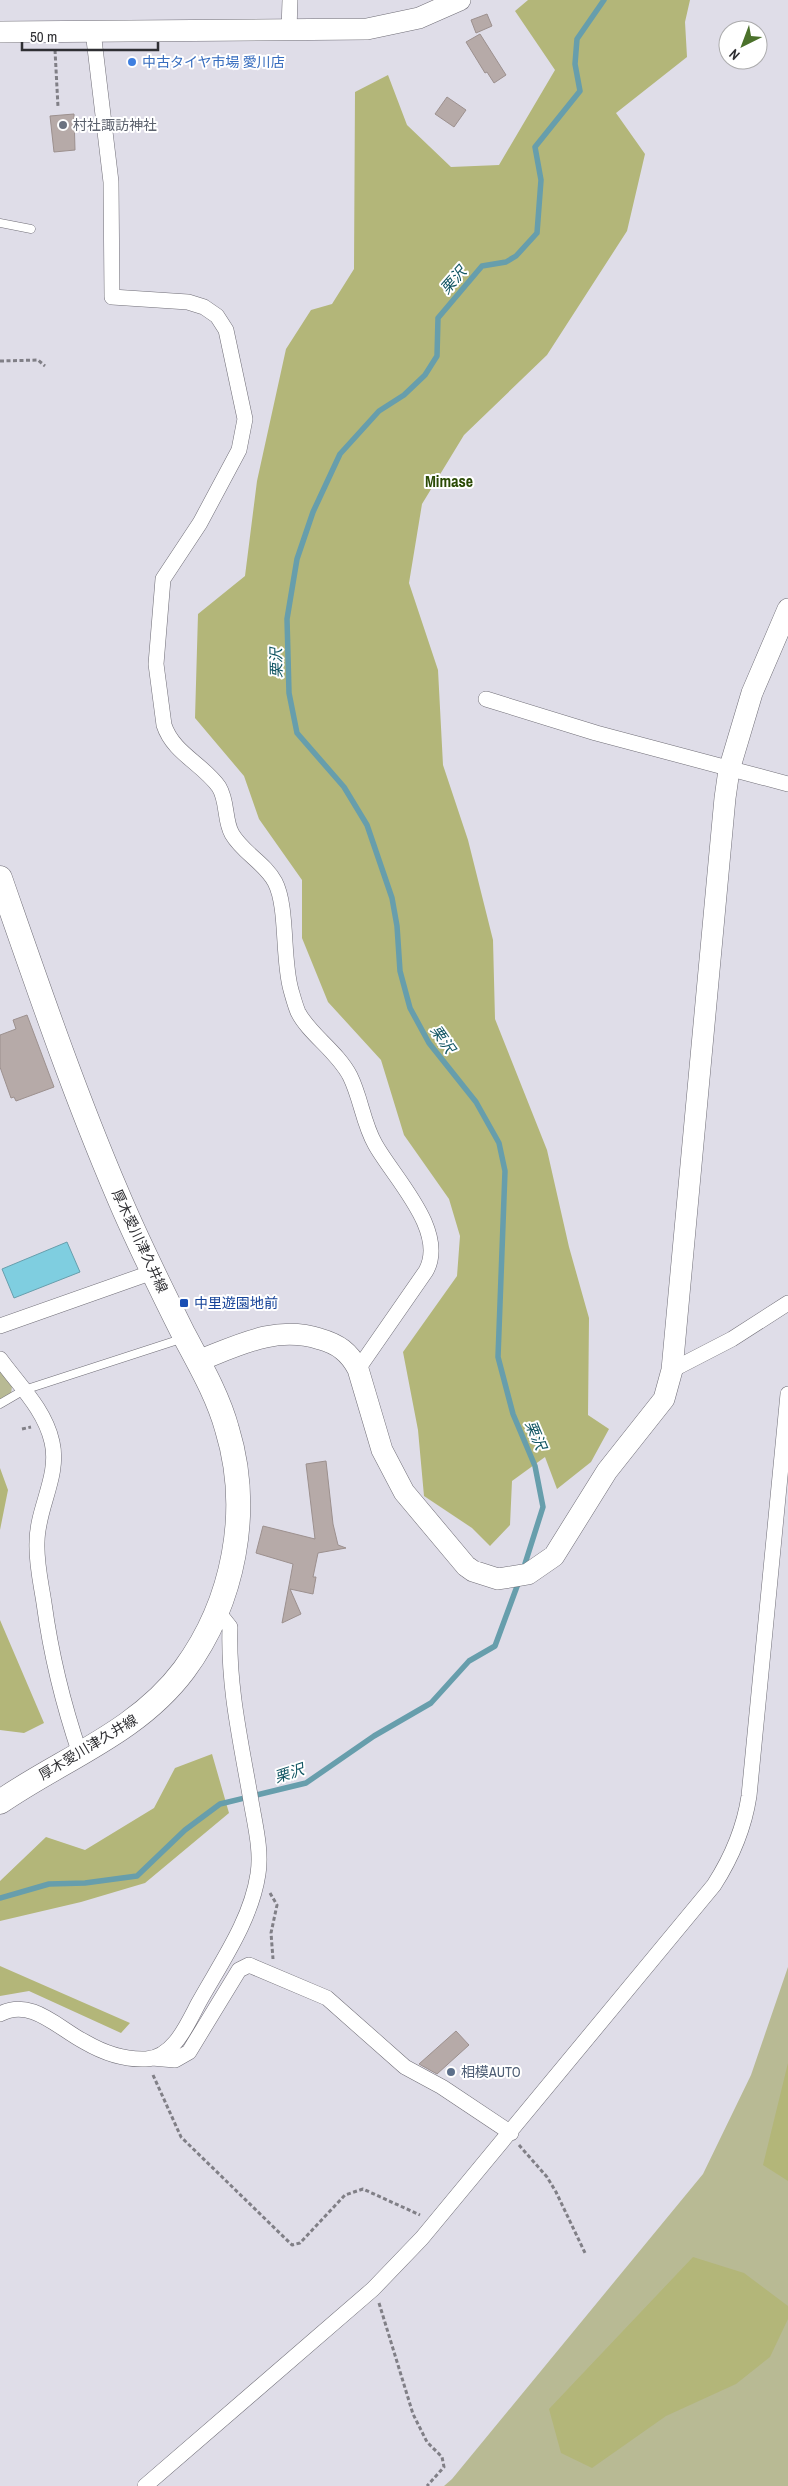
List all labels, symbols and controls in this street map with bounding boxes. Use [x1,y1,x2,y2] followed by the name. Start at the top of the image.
[22,20,159,52] scale bar
[718,20,768,70] north arrow
[30,26,57,47] text: 50 m
[725,45,743,64] text: N
[142,53,285,71] place label: 中古タイヤ市場 愛川店
[126,56,138,68] marker: 中古タイヤ市場 愛川店
[73,116,157,134] place label: 村社諏訪神社
[57,119,69,131] marker: 村社諏訪神社
[435,260,472,298] water label: 栗沢
[425,470,473,492] district label: Mimase
[265,646,287,678] water label: 栗沢
[426,1021,461,1059] water label: 栗沢
[108,1186,172,1296] street label: 厚木愛川津久井線
[194,1294,278,1312] place label: 中里遊園地前
[178,1297,190,1309] marker: 中里遊園地前
[520,1417,552,1455] water label: 栗沢
[35,1710,141,1784] street label: 厚木愛川津久井線
[271,1758,308,1788] water label: 栗沢
[461,2063,521,2081] place label: 相模AUTO
[445,2066,457,2078] marker: 相模AUTO

